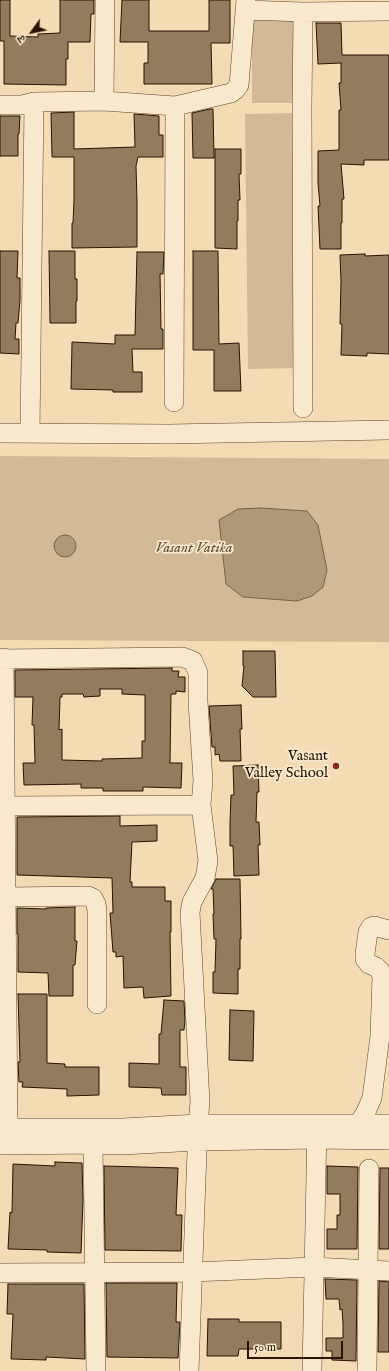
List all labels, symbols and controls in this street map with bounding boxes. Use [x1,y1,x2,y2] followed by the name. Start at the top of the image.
[12,12,52,52] north arrow
[15,32,29,45] text: उ
[155,540,233,558] park label: Vasant Vatika
[245,748,328,783] place label: Vasant Valley School
[331,761,341,771] marker: Vasant Valley School
[249,1333,345,1359] scale bar
[254,1340,276,1355] text: 50 m

